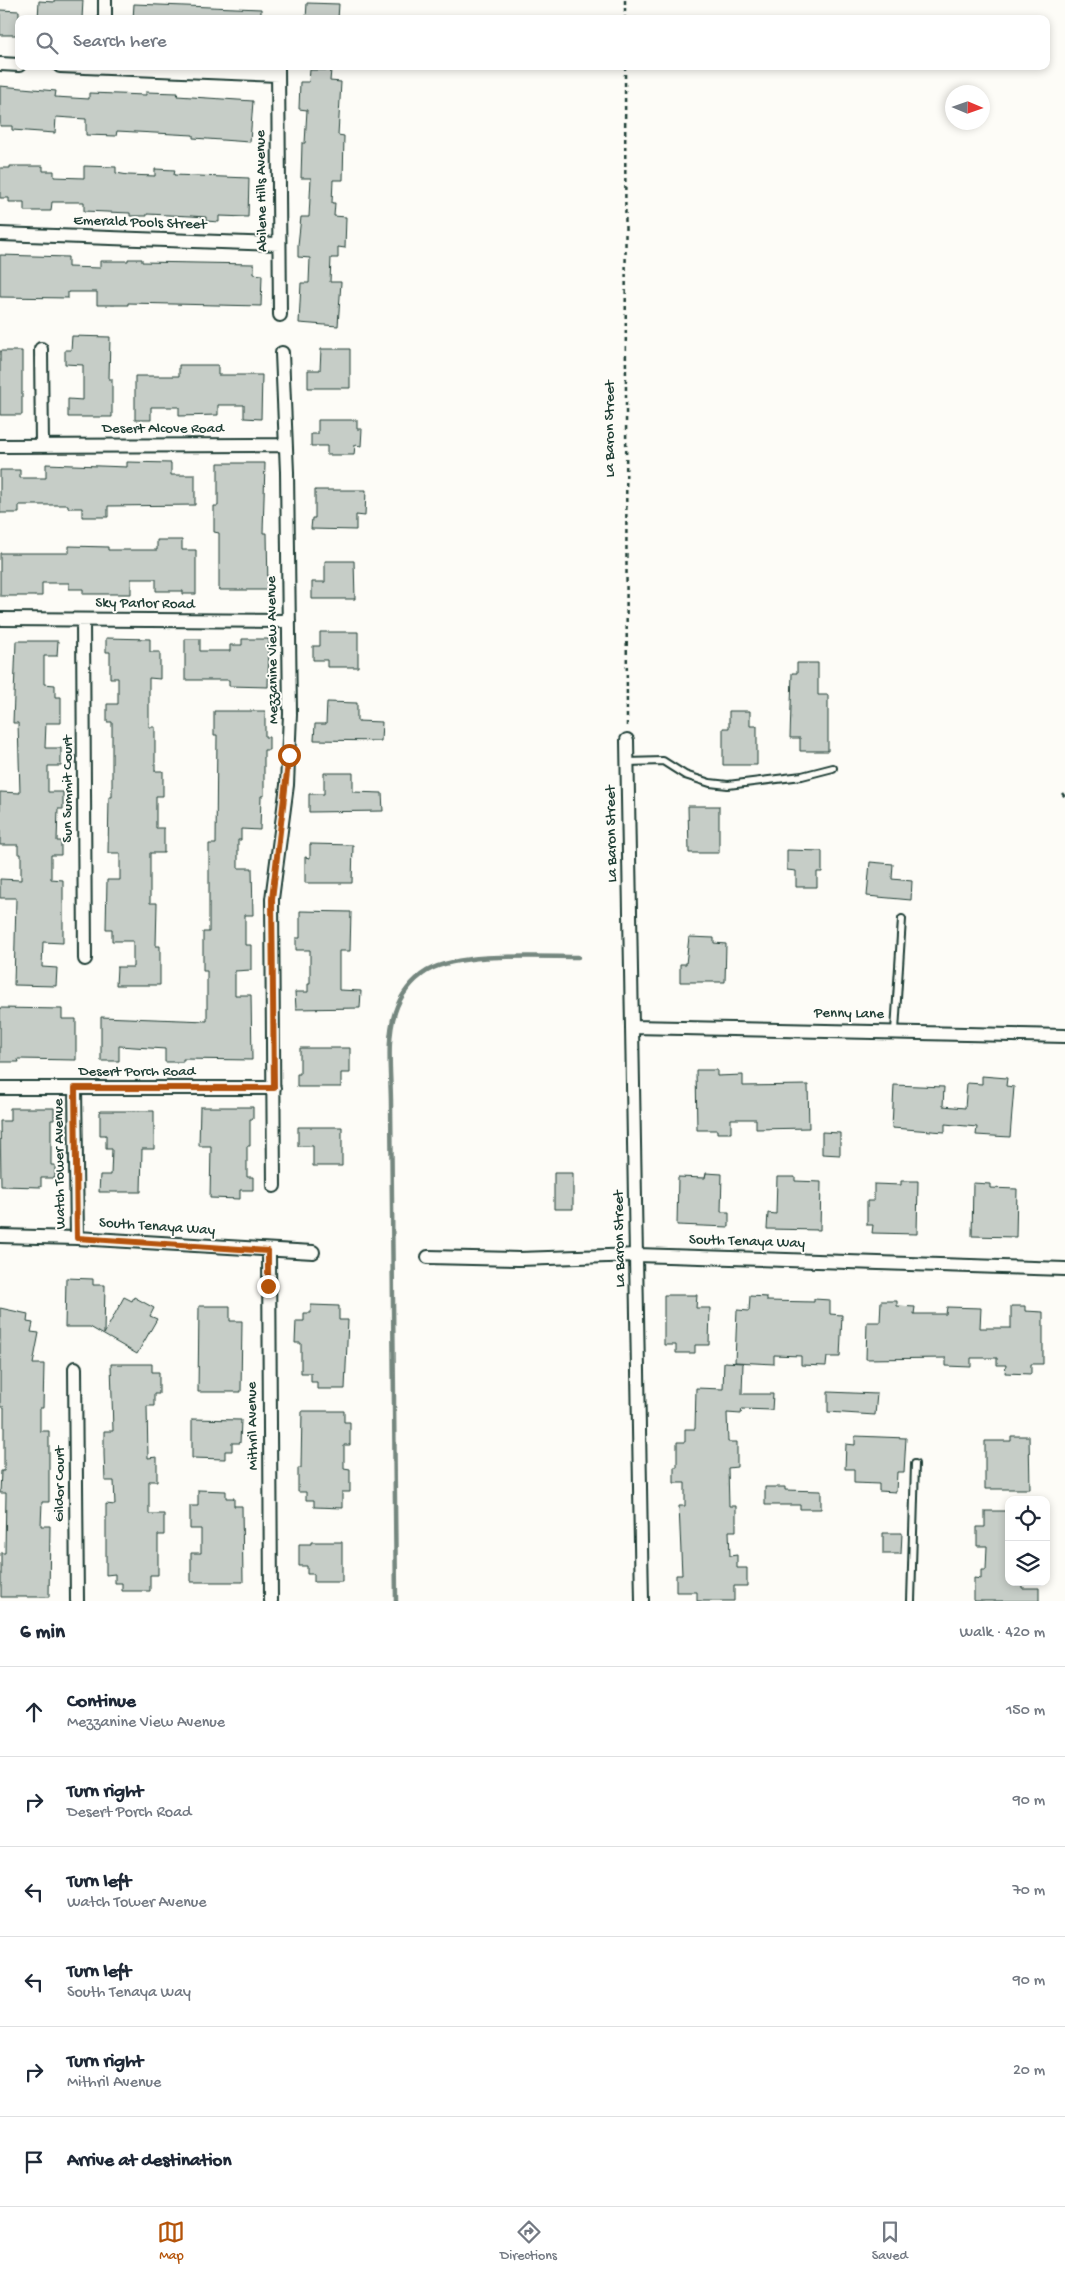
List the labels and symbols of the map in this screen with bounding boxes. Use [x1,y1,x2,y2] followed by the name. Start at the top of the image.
[945,85,990,130] north arrow
[252,130,272,252] street label: Abilene Hills Avenue
[73,212,209,234] street label: Emerald Pools Street
[601,379,619,478] street label: La Baron Street
[101,420,225,438] street label: Desert Alcove Road
[263,576,283,724] street label: Mezzanine View Avenue
[95,594,196,614] street label: Sky Parlor Road
[59,733,77,843] street label: Sun Summit Court
[278,744,301,767] route start
[602,783,622,883] street label: La Baron Street
[813,1004,884,1024] street label: Penny Lane
[78,1063,197,1081] street label: Desert Porch Road
[50,1098,70,1230] street label: Watch Tower Avenue
[610,1188,630,1288] street label: La Baron Street
[98,1214,216,1240] street label: South Tenaya Way
[689,1231,806,1253] street label: South Tenaya Way
[257,1275,280,1298] route end
[243,1381,263,1470] street label: Mithril Avenue
[51,1444,69,1522] street label: Gildor Court

